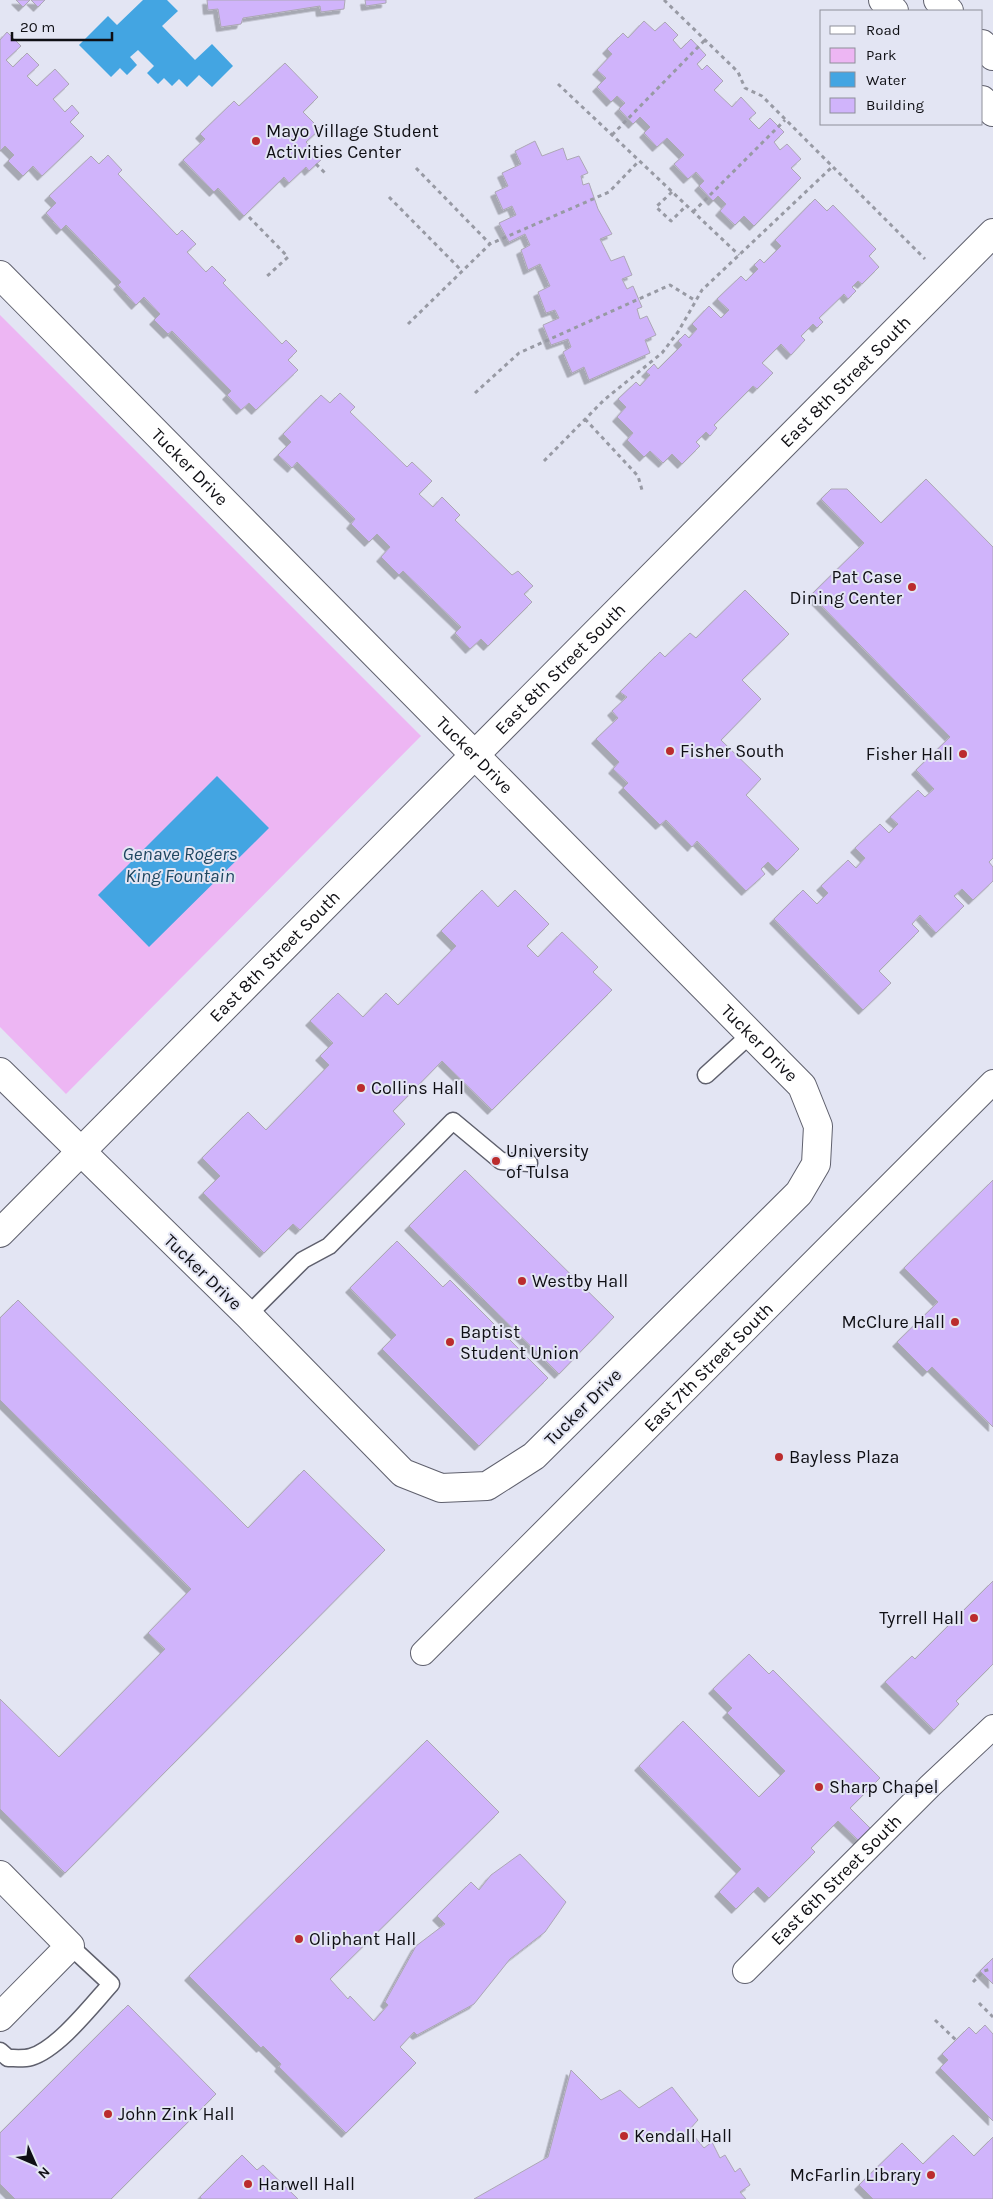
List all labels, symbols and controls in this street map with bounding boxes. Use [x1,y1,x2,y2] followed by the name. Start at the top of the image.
[12,10,112,42] scale bar
[820,10,983,125] legend
[20,18,55,36] text: 20 m
[866,21,901,39] text: Road
[866,46,896,64] text: Park
[866,71,907,89] text: Water
[866,96,924,114] text: Building
[266,120,439,163] place label: Mayo Village Student Activities Center
[250,135,262,147] marker: Mayo Village Student Activities Center
[776,311,916,452] street label: East 8th Street South
[147,424,233,510] street label: Tucker Drive
[790,566,902,609] place label: Pat Case Dining Center
[906,581,918,593] marker: Pat Case Dining Center
[490,598,630,739] street label: East 8th Street South
[432,712,518,798] street label: Tucker Drive
[680,740,784,762] place label: Fisher South
[866,743,953,765] place label: Fisher Hall
[664,745,676,757] marker: Fisher South
[957,748,969,760] marker: Fisher Hall
[123,843,237,887] water label: Genave Rogers King Fountain
[205,886,345,1027] street label: East 8th Street South
[716,1000,802,1086] street label: Tucker Drive
[371,1077,464,1099] place label: Collins Hall
[355,1082,367,1094] marker: Collins Hall
[506,1140,589,1183] place label: University of Tulsa
[490,1155,502,1167] marker: University of Tulsa
[159,1229,247,1315] street label: Tucker Drive
[532,1270,628,1292] place label: Westby Hall
[516,1275,528,1287] marker: Westby Hall
[639,1298,778,1436] street label: East 7th Street South
[841,1311,945,1333] place label: McClure Hall
[949,1316,961,1328] marker: McClure Hall
[460,1321,579,1364] place label: Baptist Student Union
[444,1336,456,1348] marker: Baptist Student Union
[540,1364,626,1450] street label: Tucker Drive
[789,1446,899,1468] place label: Bayless Plaza
[773,1451,785,1463] marker: Bayless Plaza
[879,1607,964,1629] place label: Tyrrell Hall
[968,1612,980,1624] marker: Tyrrell Hall
[829,1776,939,1798] place label: Sharp Chapel
[813,1781,825,1793] marker: Sharp Chapel
[766,1810,906,1950] street label: East 6th Street South
[309,1928,416,1950] place label: Oliphant Hall
[293,1933,305,1945] marker: Oliphant Hall
[118,2103,234,2125] place label: John Zink Hall
[102,2108,114,2120] marker: John Zink Hall
[634,2125,732,2147] place label: Kendall Hall
[618,2130,630,2142] marker: Kendall Hall
[10,2139,60,2189] north arrow
[34,2163,53,2182] text: N
[790,2164,922,2186] place label: McFarlin Library
[925,2169,937,2181] marker: McFarlin Library
[258,2173,355,2195] place label: Harwell Hall
[242,2178,254,2190] marker: Harwell Hall

